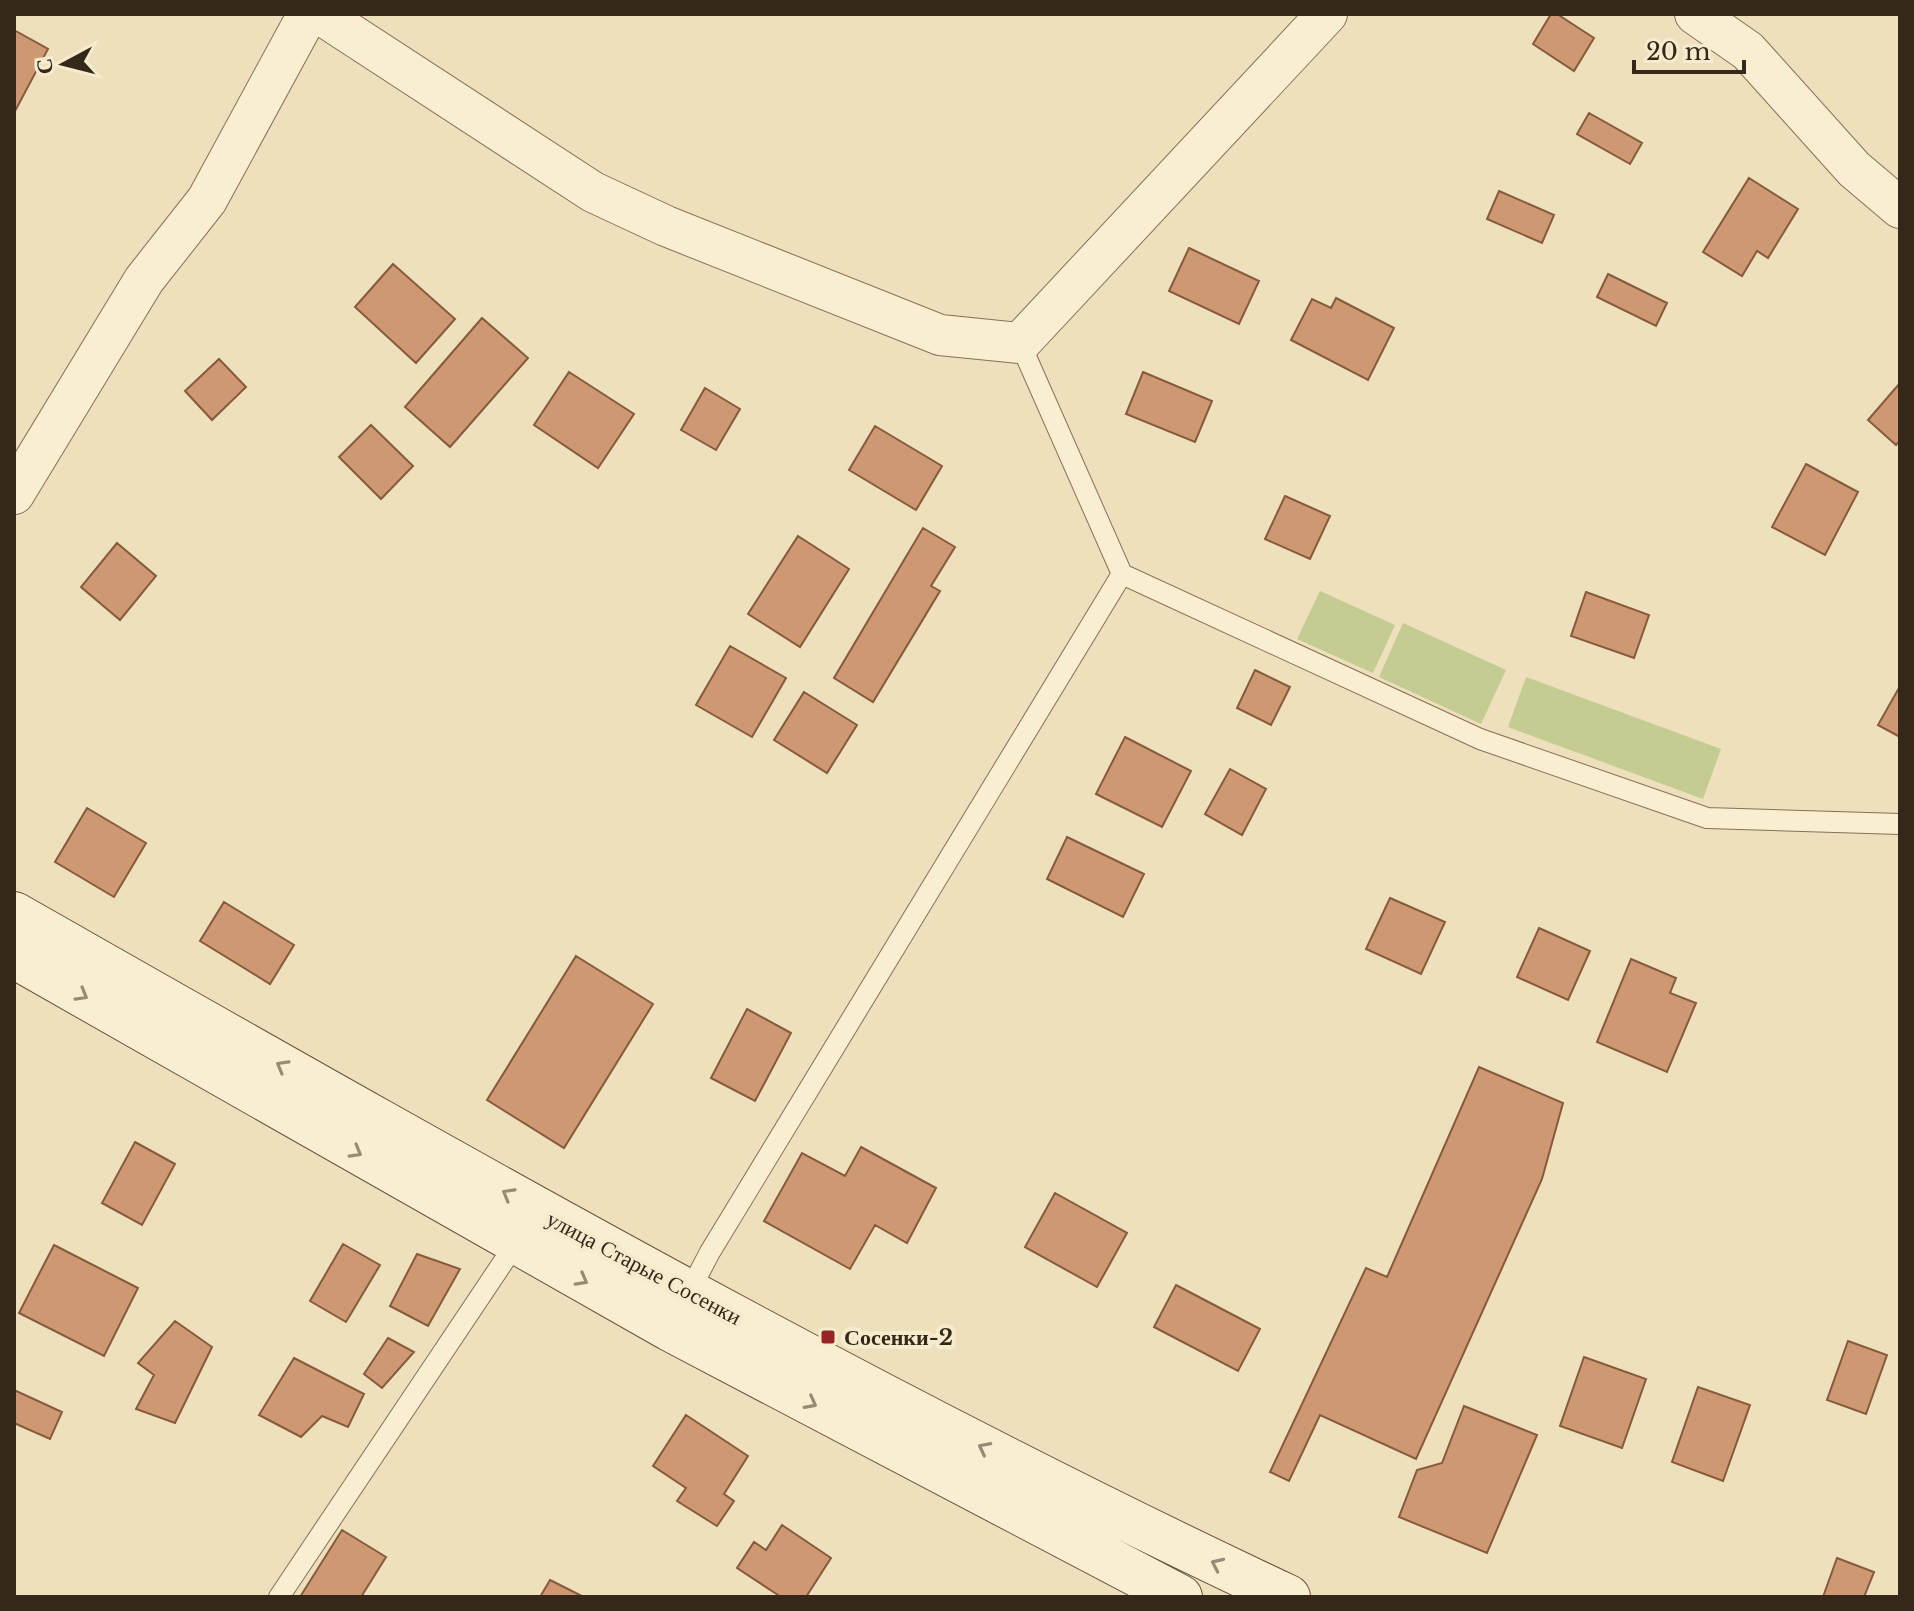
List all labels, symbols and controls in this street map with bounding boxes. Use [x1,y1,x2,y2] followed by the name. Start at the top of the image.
[24,24,104,104] north arrow
[1634,24,1744,74] scale bar
[1646,37,1711,66] text: 20 m
[30,57,59,76] text: С
[73,985,88,1001] one-way arrow
[276,1060,290,1076] one-way arrow
[347,1142,362,1158] one-way arrow
[502,1188,517,1204] one-way arrow
[542,1205,746,1331] street label: улица Старые Сосенки
[573,1270,588,1286] one-way arrow
[844,1324,953,1351] place label: Сосенки-2
[819,1328,837,1346] marker: Сосенки-2
[803,1394,817,1409] one-way arrow
[978,1442,993,1457] one-way arrow
[1211,1558,1225,1574] one-way arrow

